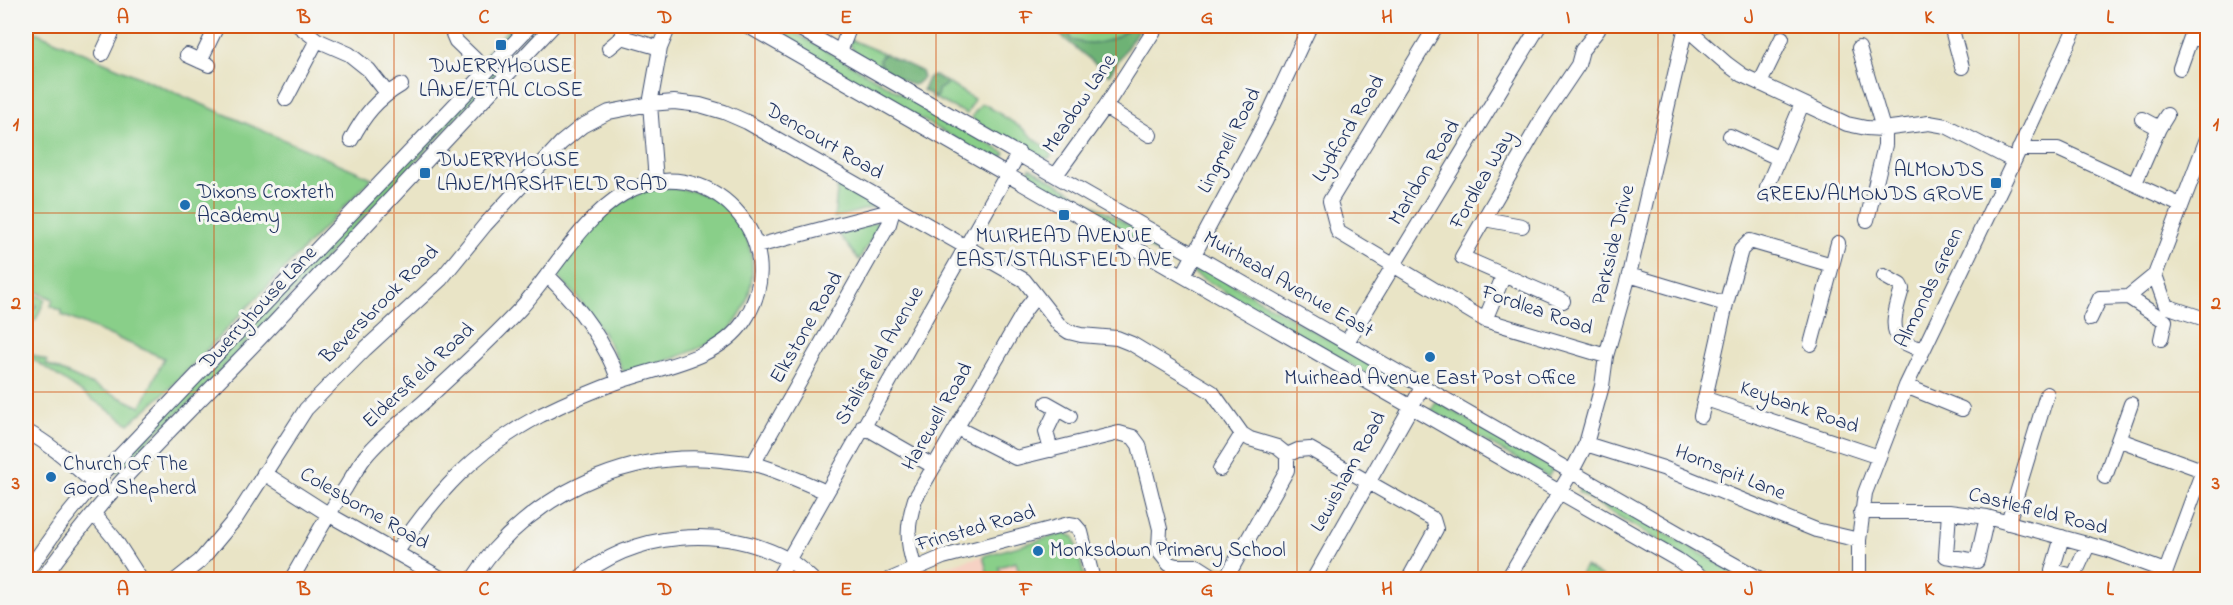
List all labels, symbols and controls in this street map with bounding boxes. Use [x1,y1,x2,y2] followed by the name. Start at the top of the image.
[117,4,129,33] text: A
[296,4,311,33] text: B
[479,4,490,33] text: C
[657,4,672,33] text: D
[840,4,852,33] text: E
[1019,4,1033,33] text: F
[1201,4,1214,33] text: G
[1381,4,1393,33] text: H
[1566,4,1571,33] text: I
[1744,4,1754,33] text: J
[1924,4,1935,33] text: K
[2106,4,2114,33] text: L
[494,38,508,52] marker: DWERRYHOUSE LANE/ETAL CLOSE
[1036,48,1125,160] street label: Meadow Lane
[419,52,583,106] place label: DWERRYHOUSE LANE/ETAL CLOSE
[1305,69,1395,189] street label: Lydford Road
[1191,83,1271,200] street label: Lingmell Road
[759,96,889,188] street label: Dencourt Road
[13,111,20,140] text: 1
[2213,111,2220,140] text: 1
[1382,114,1468,231] street label: Marldon Road
[1442,125,1525,237] street label: Fordlea Way
[436,146,668,200] place label: DWERRYHOUSE LANE/MARSHFIELD ROAD
[1756,156,1984,210] place label: ALMONDS GREEN/ALMONDS GROVE
[418,166,432,180] marker: DWERRYHOUSE LANE/MARSHFIELD ROAD
[1989,176,2003,190] marker: ALMONDS GREEN/ALMONDS GROVE
[196,178,334,234] place label: Dixons Croxteth Academy
[1585,181,1644,308] street label: Parkside Drive
[178,198,192,212] marker: Dixons Croxteth Academy
[1057,208,1071,222] marker: MUIRHEAD AVENUE EAST/STALISFIELD AVE
[955,222,1173,276] place label: MUIRHEAD AVENUE EAST/STALISFIELD AVE
[1888,223,1972,353] street label: Almonds Green
[1197,224,1379,346] street label: Muirhead Avenue East
[313,238,447,372] street label: Beversbrook Road
[193,239,327,379] street label: Dwerryhouse Lane
[763,266,851,390] street label: Elkstone Road
[1476,278,1597,344] street label: Fordlea Road
[828,280,932,431] street label: Stalisfield Avenue
[10,290,21,319] text: 2
[2210,290,2221,319] text: 2
[356,316,482,436] street label: Eldersfield Road
[1423,350,1437,364] marker: Muirhead Avenue East Post Office
[895,357,981,477] street label: Harewell Road
[1284,364,1576,394] place label: Muirhead Avenue East Post Office
[1735,374,1863,444] street label: Keybank Road
[1303,406,1395,538] street label: Lewisham Road
[1670,437,1790,509] street label: Hornspit Lane
[63,450,197,504] place label: Church Of The Good Shepherd
[294,460,434,558] street label: Colesborne Road
[11,470,20,499] text: 3
[44,470,58,484] marker: Church Of The Good Shepherd
[2211,470,2220,499] text: 3
[1965,480,2111,544] street label: Castlefield Road
[912,498,1039,561] street label: Frinsted Road
[1050,536,1286,568] place label: Monksdown Primary School
[1031,544,1045,558] marker: Monksdown Primary School
[117,576,129,605] text: A
[296,576,311,605] text: B
[479,576,490,605] text: C
[657,576,672,605] text: D
[840,576,852,605] text: E
[1019,576,1033,605] text: F
[1201,576,1214,605] text: G
[1381,576,1393,605] text: H
[1566,576,1571,605] text: I
[1744,576,1754,605] text: J
[1924,576,1935,605] text: K
[2106,576,2114,605] text: L

